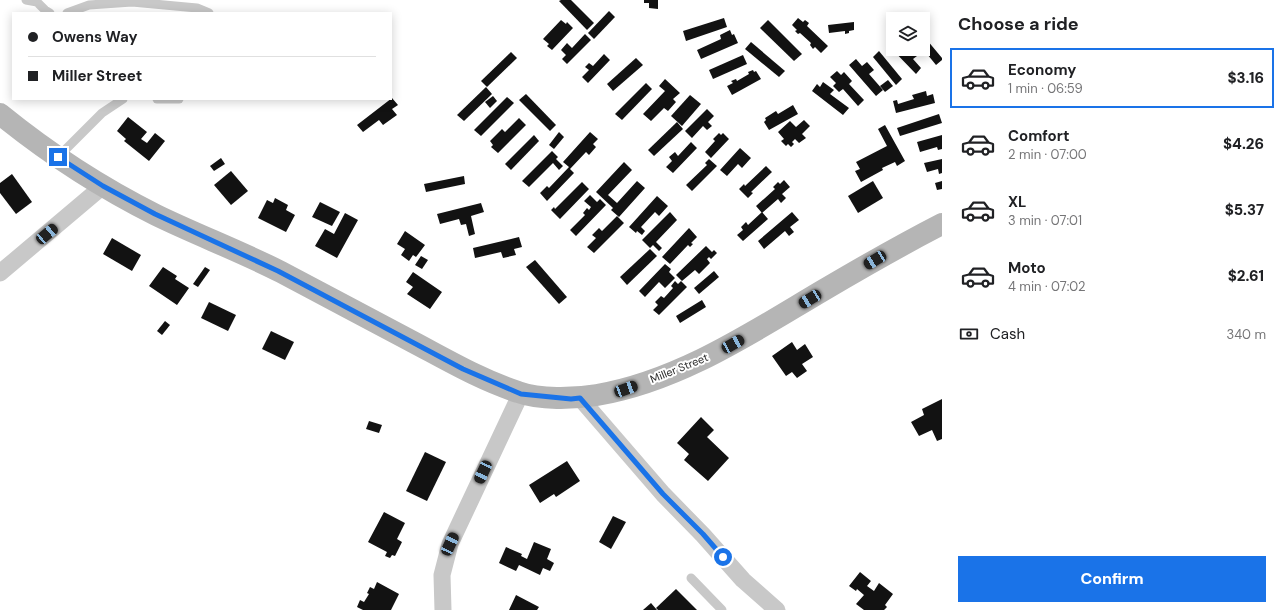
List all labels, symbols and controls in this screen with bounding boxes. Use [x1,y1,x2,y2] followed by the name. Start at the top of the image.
[886,12,930,56] map controls
[886,12,930,56] button: layers
[958,12,1079,36] text: Choose a ride
[52,27,138,47] text: Owens Way
[960,60,996,96] icon: car
[1008,60,1076,80] text: Economy
[52,66,142,86] text: Miller Street
[1227,68,1264,88] text: $3.16
[1008,80,1083,97] text: 1 min · 06:59
[960,126,996,162] icon: car
[1008,126,1069,146] text: Comfort
[1223,134,1264,154] text: $4.26
[1008,146,1087,163] text: 2 min · 07:00
[49,148,67,166] route end
[960,192,996,228] icon: car
[1008,192,1026,212] text: XL
[1225,200,1264,220] text: $5.37
[1008,212,1082,229] text: 3 min · 07:01
[34,222,60,246] car
[862,249,888,271] car
[960,258,996,294] icon: car
[1008,258,1046,278] text: Moto
[1228,266,1264,286] text: $2.61
[1008,278,1086,295] text: 4 min · 07:02
[797,288,823,310] car
[958,323,980,345] icon: cash
[990,324,1025,344] text: Cash
[1226,326,1266,343] text: 340 m
[720,333,746,355] car
[648,350,710,386] street label: Miller Street
[613,379,639,399] car
[472,459,494,485] car
[439,531,461,557] car
[714,548,732,566] route start
[958,556,1266,602] button: Confirm

